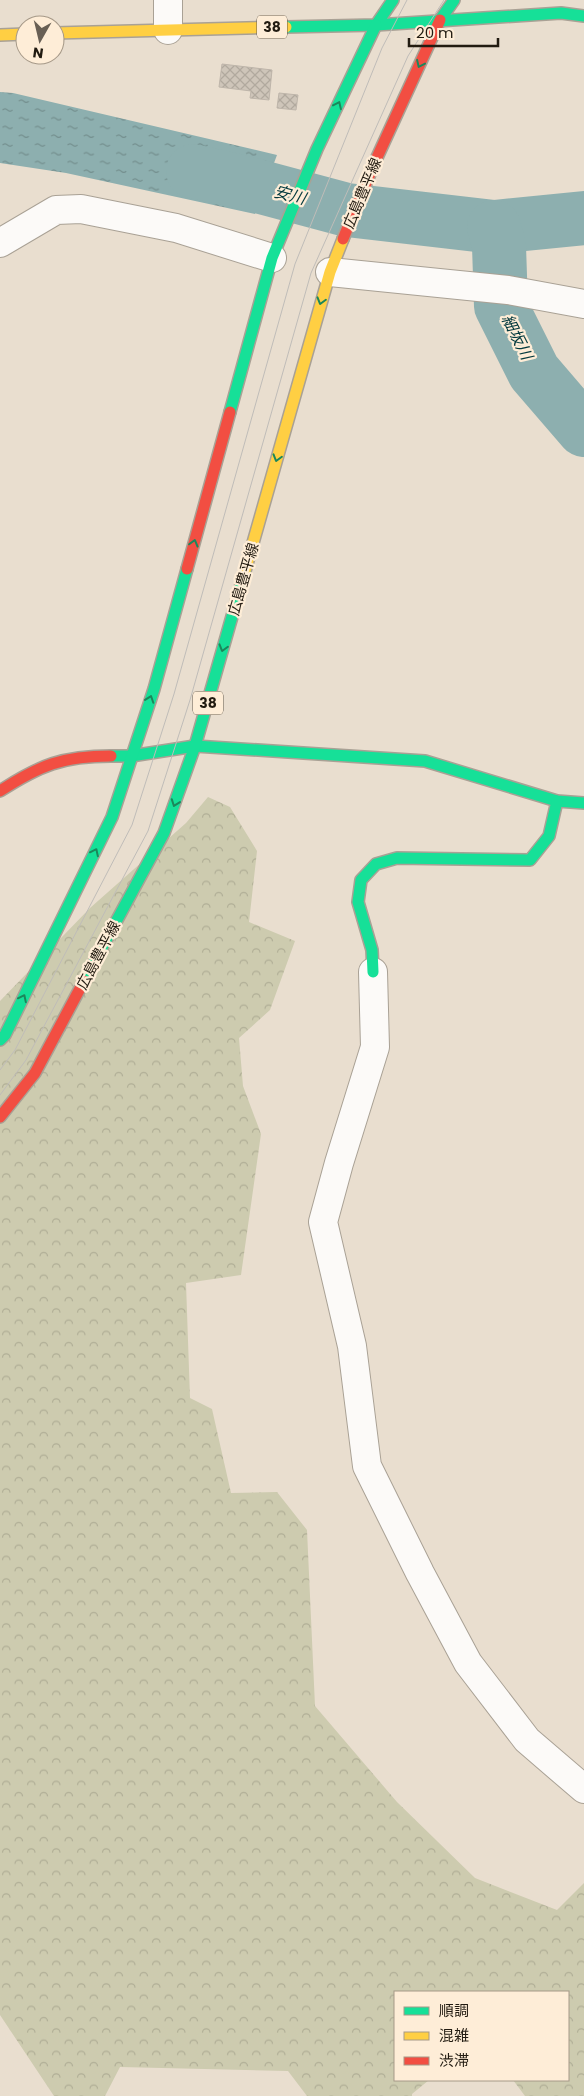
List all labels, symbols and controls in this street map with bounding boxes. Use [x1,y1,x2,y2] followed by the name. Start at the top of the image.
[15,15,65,65] north arrow
[409,15,498,47] scale bar
[257,16,287,38] road number: 38
[416,22,454,43] text: 20 m
[32,42,45,64] text: N
[416,59,426,68] one-way arrow
[332,101,342,110] one-way arrow
[338,154,386,232] street label: 広島豊平線
[272,180,310,211] water label: 安川
[317,297,327,305] one-way arrow
[496,310,539,365] water label: 細坂川
[273,453,283,461] one-way arrow
[188,538,199,547] one-way arrow
[223,540,263,618] street label: 広島豊平線
[219,643,229,651] one-way arrow
[193,691,223,714] road number: 38
[144,696,154,704] one-way arrow
[171,798,181,806] one-way arrow
[89,848,99,857] one-way arrow
[71,917,125,993] street label: 広島豊平線
[17,994,27,1003] one-way arrow
[394,1991,569,2081] legend
[439,2000,469,2021] text: 順調
[439,2025,469,2046] text: 混雑
[439,2050,469,2071] text: 渋滞

